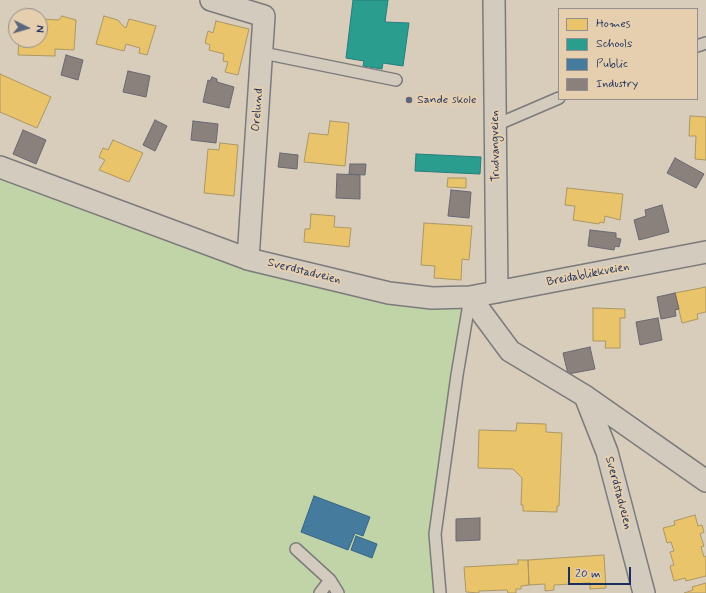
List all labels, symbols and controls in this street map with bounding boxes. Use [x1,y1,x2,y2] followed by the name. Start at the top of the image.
[8,8,48,48] north arrow
[558,8,698,100] legend
[596,16,631,32] text: Homes
[32,25,46,33] text: N
[596,36,632,52] text: Schools
[596,56,628,72] text: Public
[596,76,638,92] text: Industry
[249,88,267,132] street label: Orelund
[417,93,477,107] place label: Sande skole
[404,95,414,105] marker: Sande skole
[488,110,504,182] street label: Trudvangveien
[266,256,342,288] street label: Sverdstadveien
[545,260,631,290] street label: Breidablikkveien
[601,455,635,531] street label: Sverdstadveien
[570,559,633,585] scale bar
[575,566,601,582] text: 20 m

